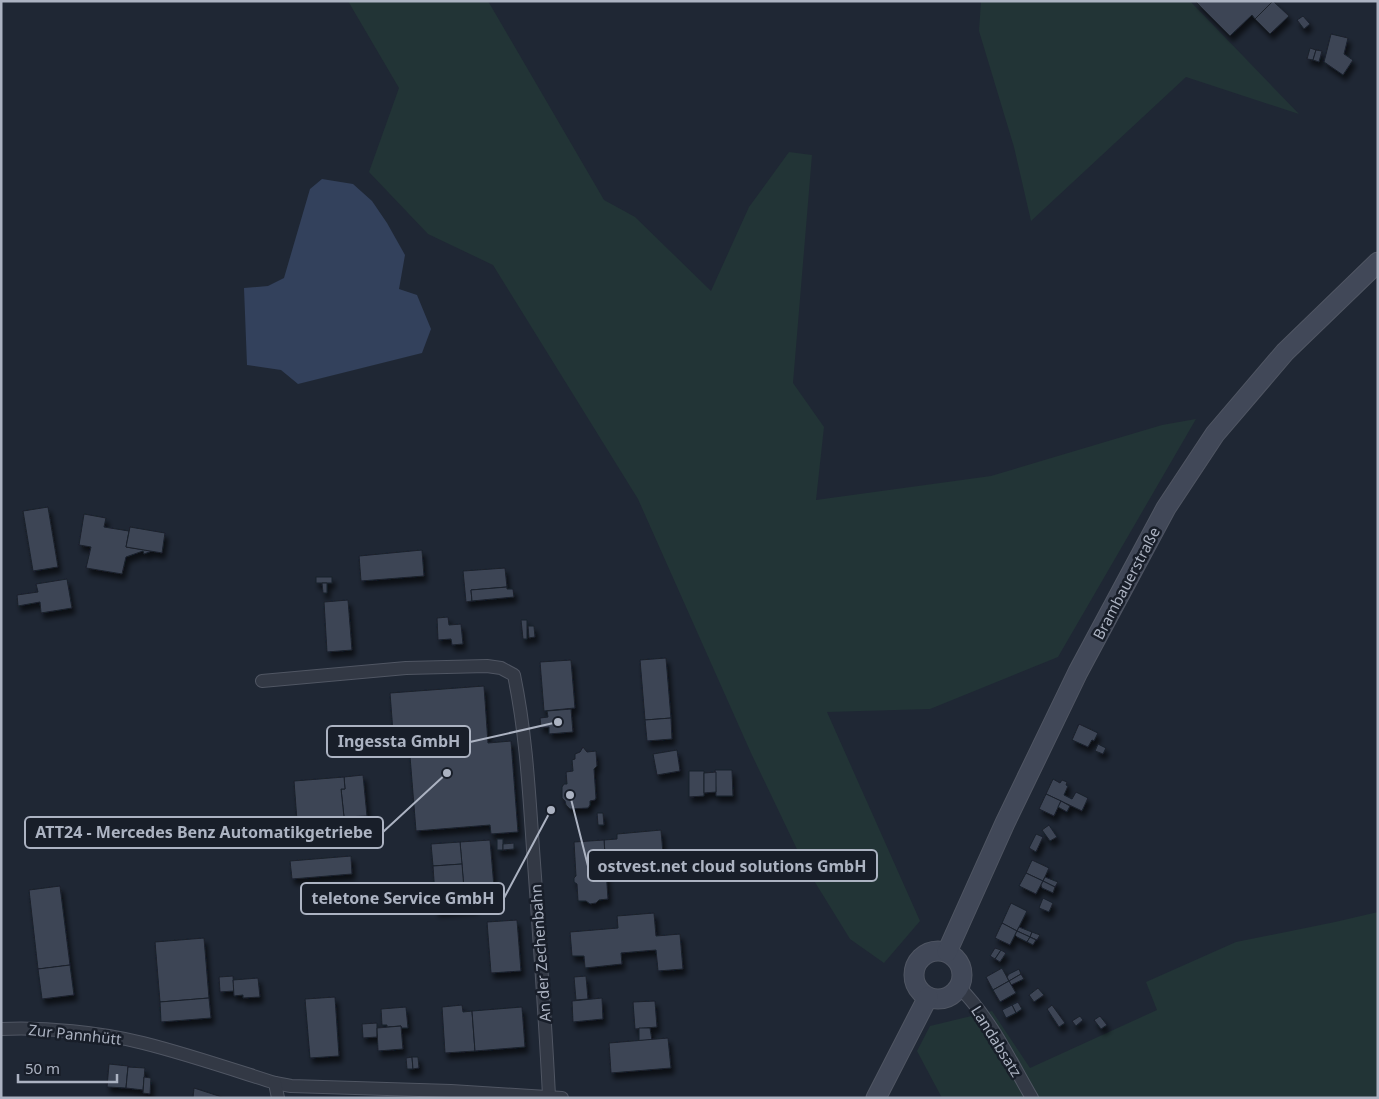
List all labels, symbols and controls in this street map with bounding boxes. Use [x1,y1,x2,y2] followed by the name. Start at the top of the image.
[1088,523,1164,643] street label: Brambauerstraße
[327,726,470,757] callout: Ingessta GmbH
[338,730,460,752] text: Ingessta GmbH
[25,817,383,848] callout: ATT24 - Mercedes Benz Automatikgetriebe
[35,821,373,843] text: ATT24 - Mercedes Benz Automatikgetriebe
[588,850,877,881] callout: ostvest.net cloud solutions GmbH
[598,855,866,877] text: ostvest.net cloud solutions GmbH
[301,883,504,914] callout: teletone Service GmbH
[525,883,555,1023] street label: An der Zechenbahn
[312,887,494,909] text: teletone Service GmbH
[967,1002,1027,1080] street label: Landabsatz
[28,1019,123,1049] street label: Zur Pannhütt
[18,1052,116,1084] scale bar
[25,1058,60,1078] text: 50 m

